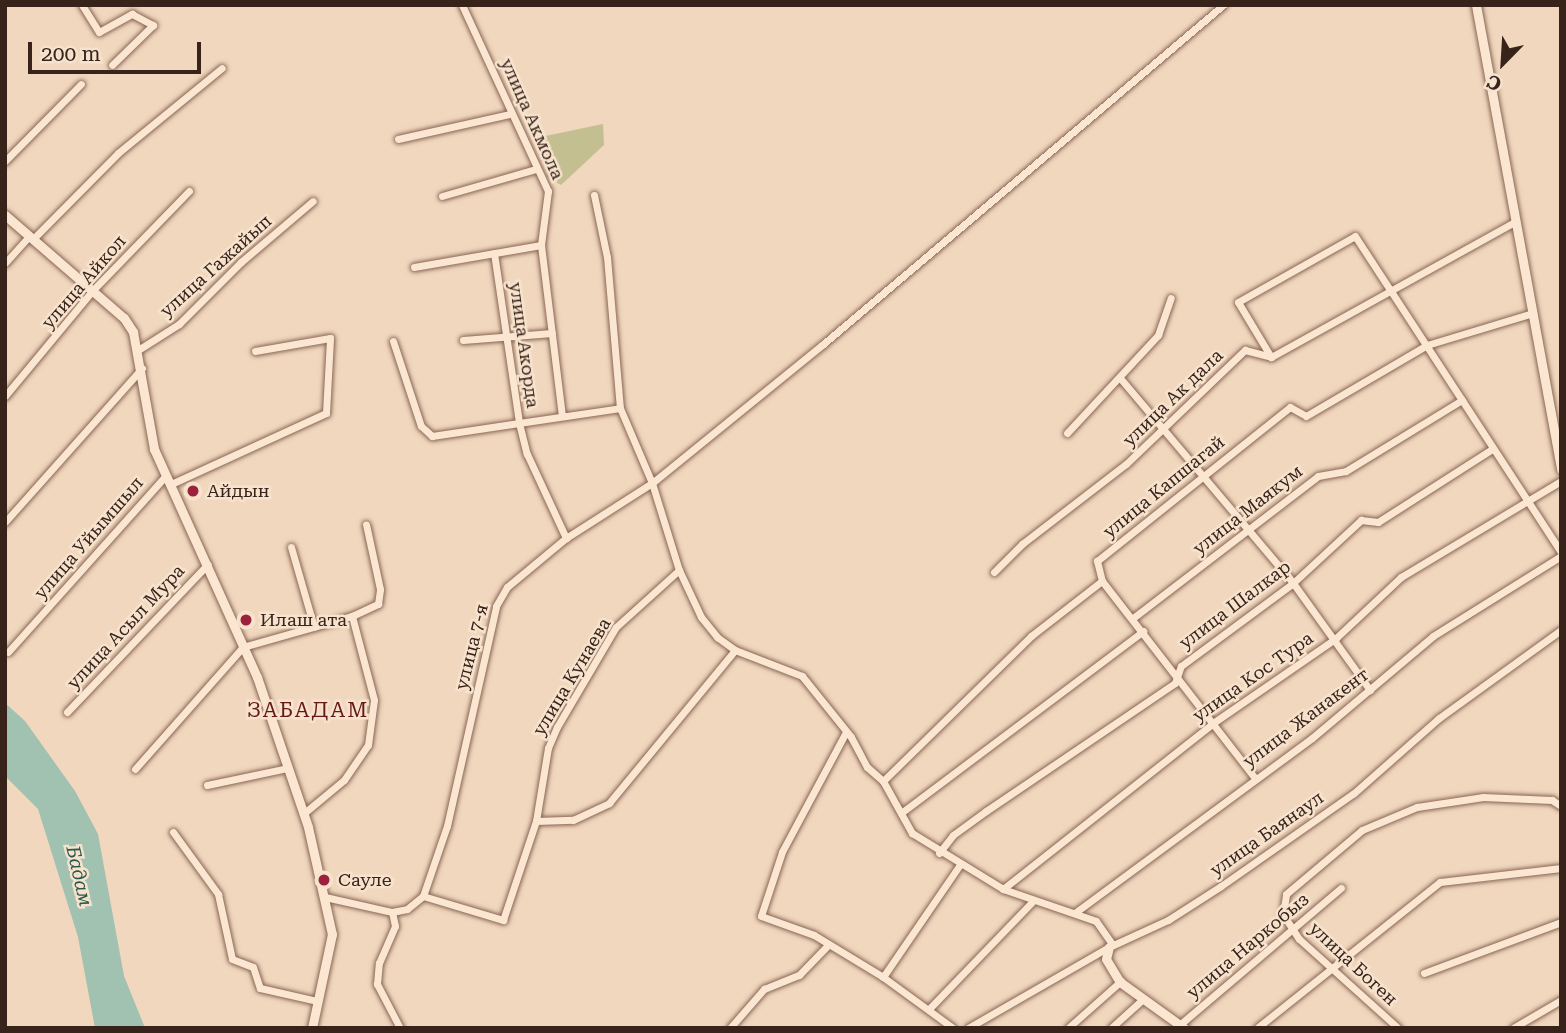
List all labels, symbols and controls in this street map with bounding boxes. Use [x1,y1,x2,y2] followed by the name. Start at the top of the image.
[32,28,205,72] scale bar
[1468,28,1538,98] north arrow
[41,42,101,66] text: 200 m
[496,55,568,183] street label: улица Акмола
[1483,69,1505,96] text: С
[156,210,276,322] street label: улица Гажайып
[37,231,131,333] street label: улица Айкол
[504,281,544,409] street label: улица Акорда
[1119,345,1227,451] street label: улица Ак дала
[1099,431,1229,543] street label: улица Капшагай
[1189,461,1307,559] street label: улица Маякум
[30,472,148,604] street label: улица Уйымшыл
[207,480,269,502] place label: Айдын
[185,483,201,499] marker: Айдын
[1175,556,1295,654] street label: улица Шалкар
[63,560,189,694] street label: улица Асыл Мура
[451,602,493,692] street label: улица 7-я
[260,609,347,631] place label: Илаш ата
[238,612,254,628] marker: Илаш ата
[528,614,616,740] street label: улица Кунаева
[1189,627,1317,727] street label: улица Кос Тура
[1239,664,1373,772] street label: улица Жанакент
[248,697,368,723] district label: ЗАБАДАМ
[1206,787,1328,881] street label: улица Баянаул
[61,844,97,908] water label: Бадам
[338,869,392,891] place label: Сауле
[316,872,332,888] marker: Сауле
[1182,889,1314,1003] street label: улица Наркобыз
[1304,918,1402,1010] street label: улица Боген

